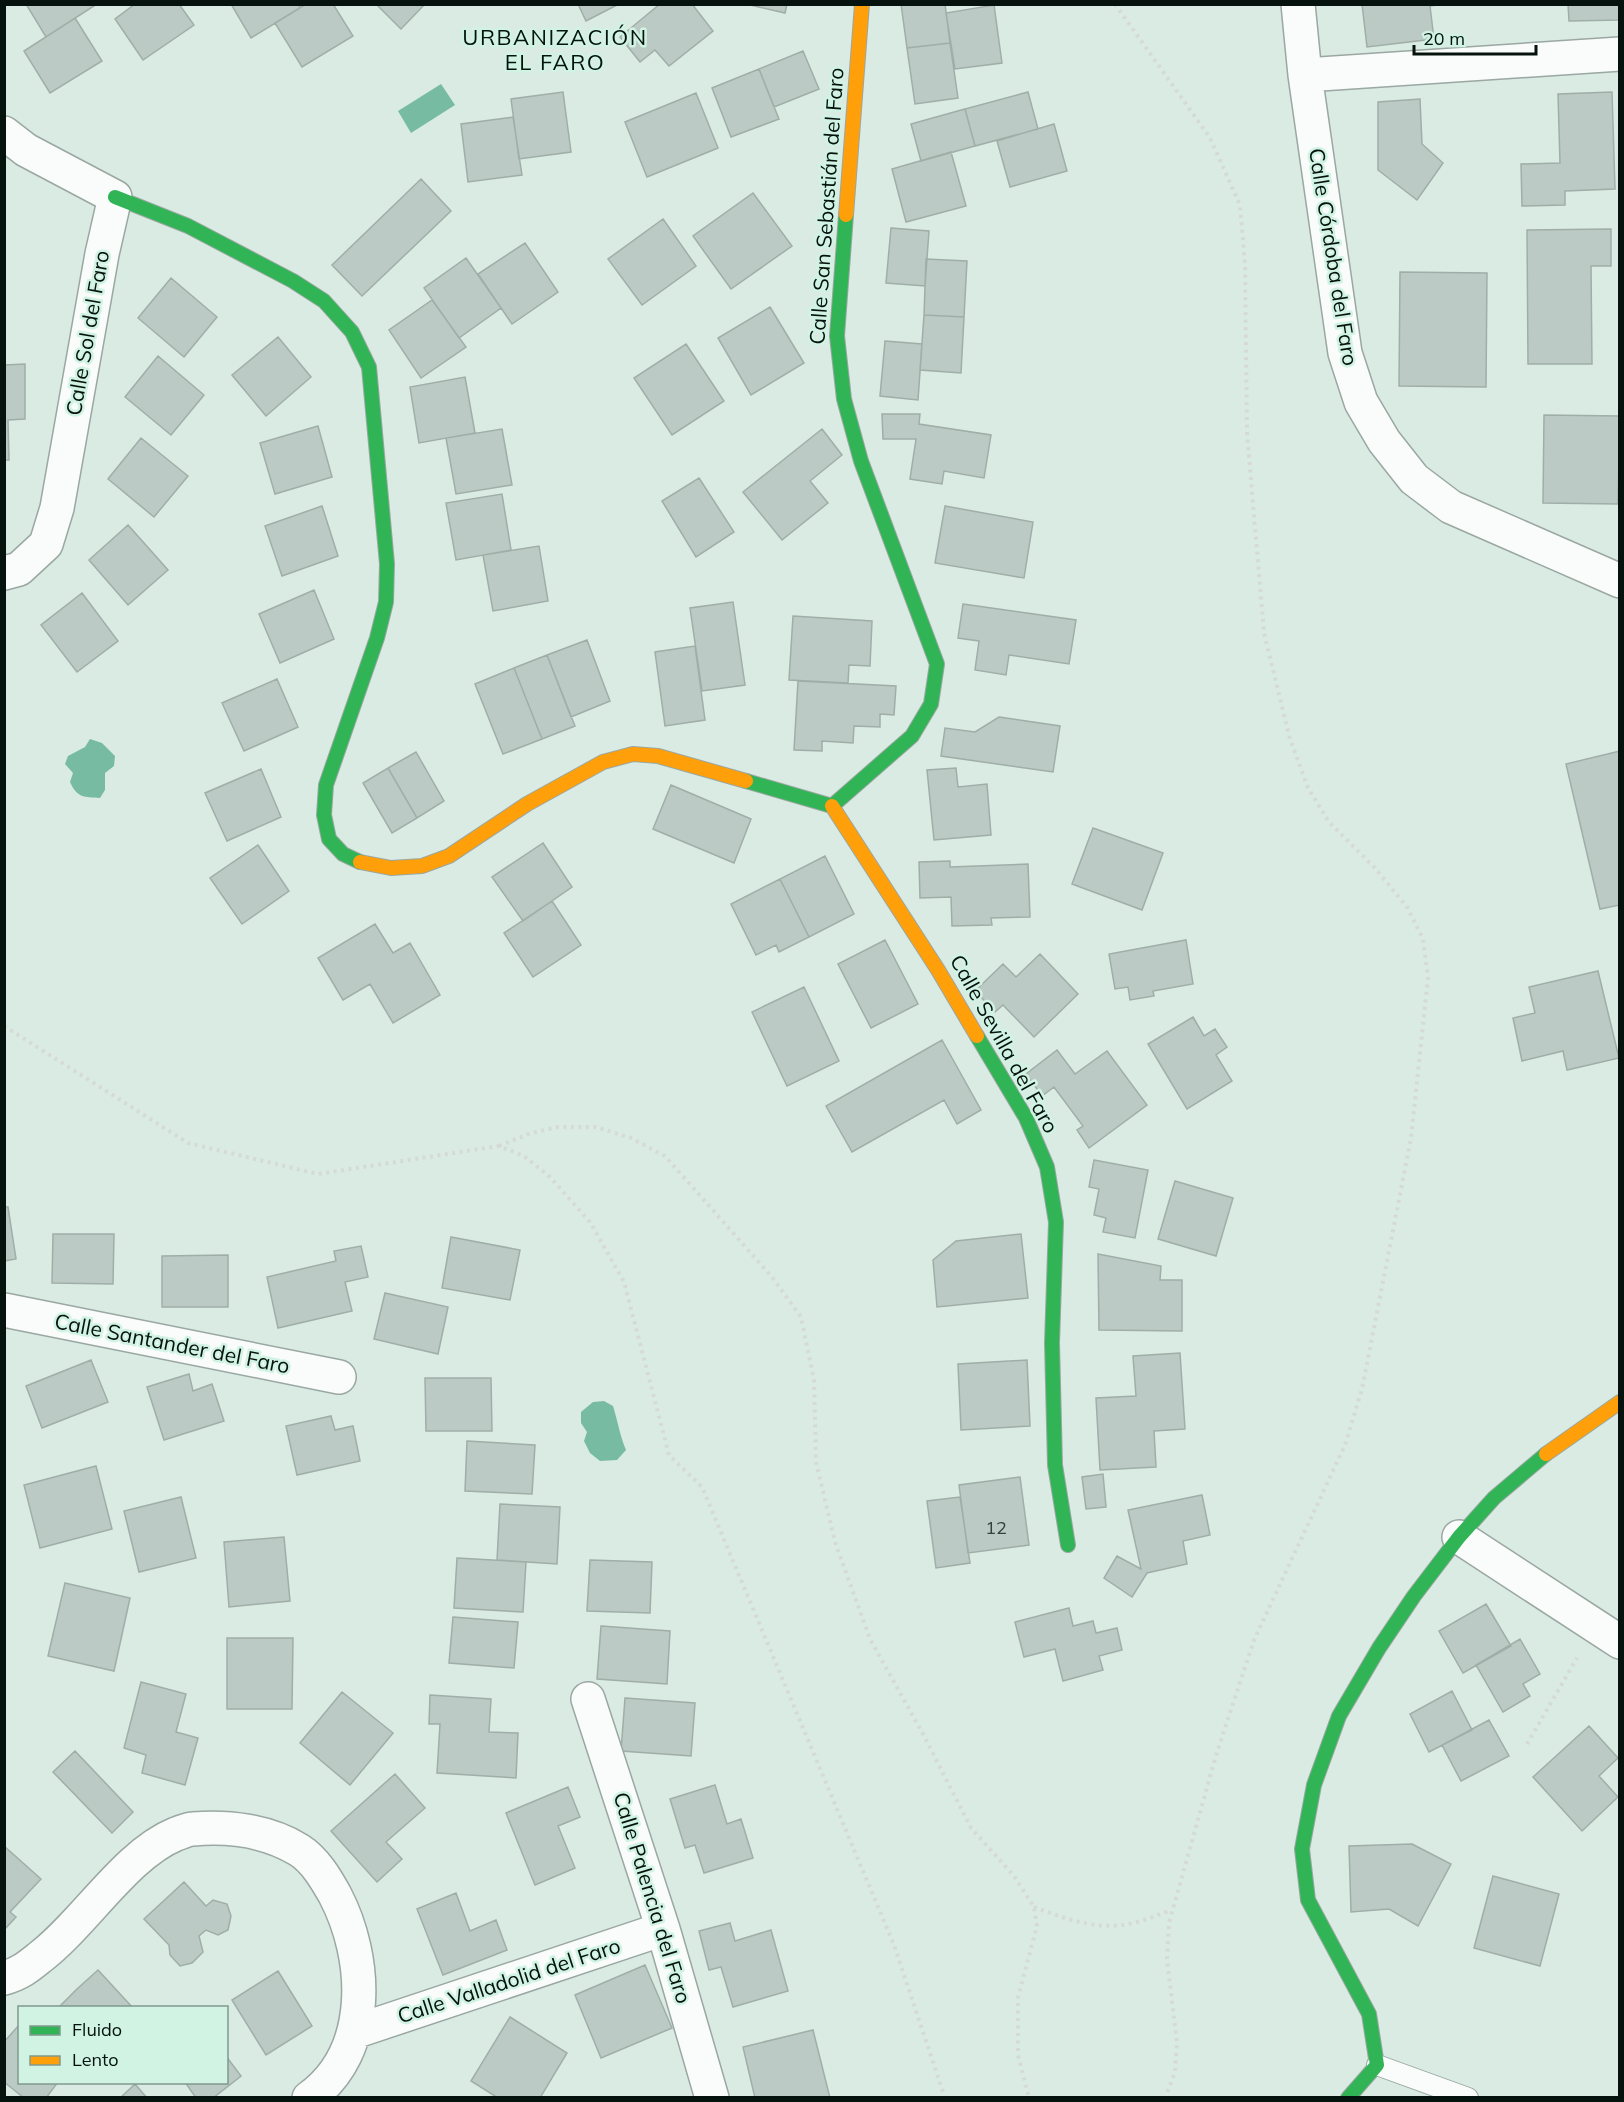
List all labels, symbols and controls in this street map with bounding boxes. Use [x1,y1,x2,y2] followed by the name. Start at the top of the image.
[1414,18,1536,56] scale bar
[462,23,648,76] district label: URBANIZACIÓN EL FARO
[1423,27,1465,50] text: 20 m
[803,67,849,345] street label: Calle San Sebastián del Faro
[1304,146,1364,367] street label: Calle Córdoba del Faro
[60,248,114,417] street label: Calle Sol del Faro
[945,950,1065,1137] street label: Calle Sevilla del Faro
[52,1307,292,1379] street label: Calle Santander del Faro
[985,1516,1007,1539] house number: 12
[608,1789,697,2006] street label: Calle Palencia del Faro
[394,1932,623,2028] street label: Calle Valladolid del Faro
[18,2006,228,2084] legend
[72,2018,122,2041] text: Fluido
[72,2048,119,2071] text: Lento

